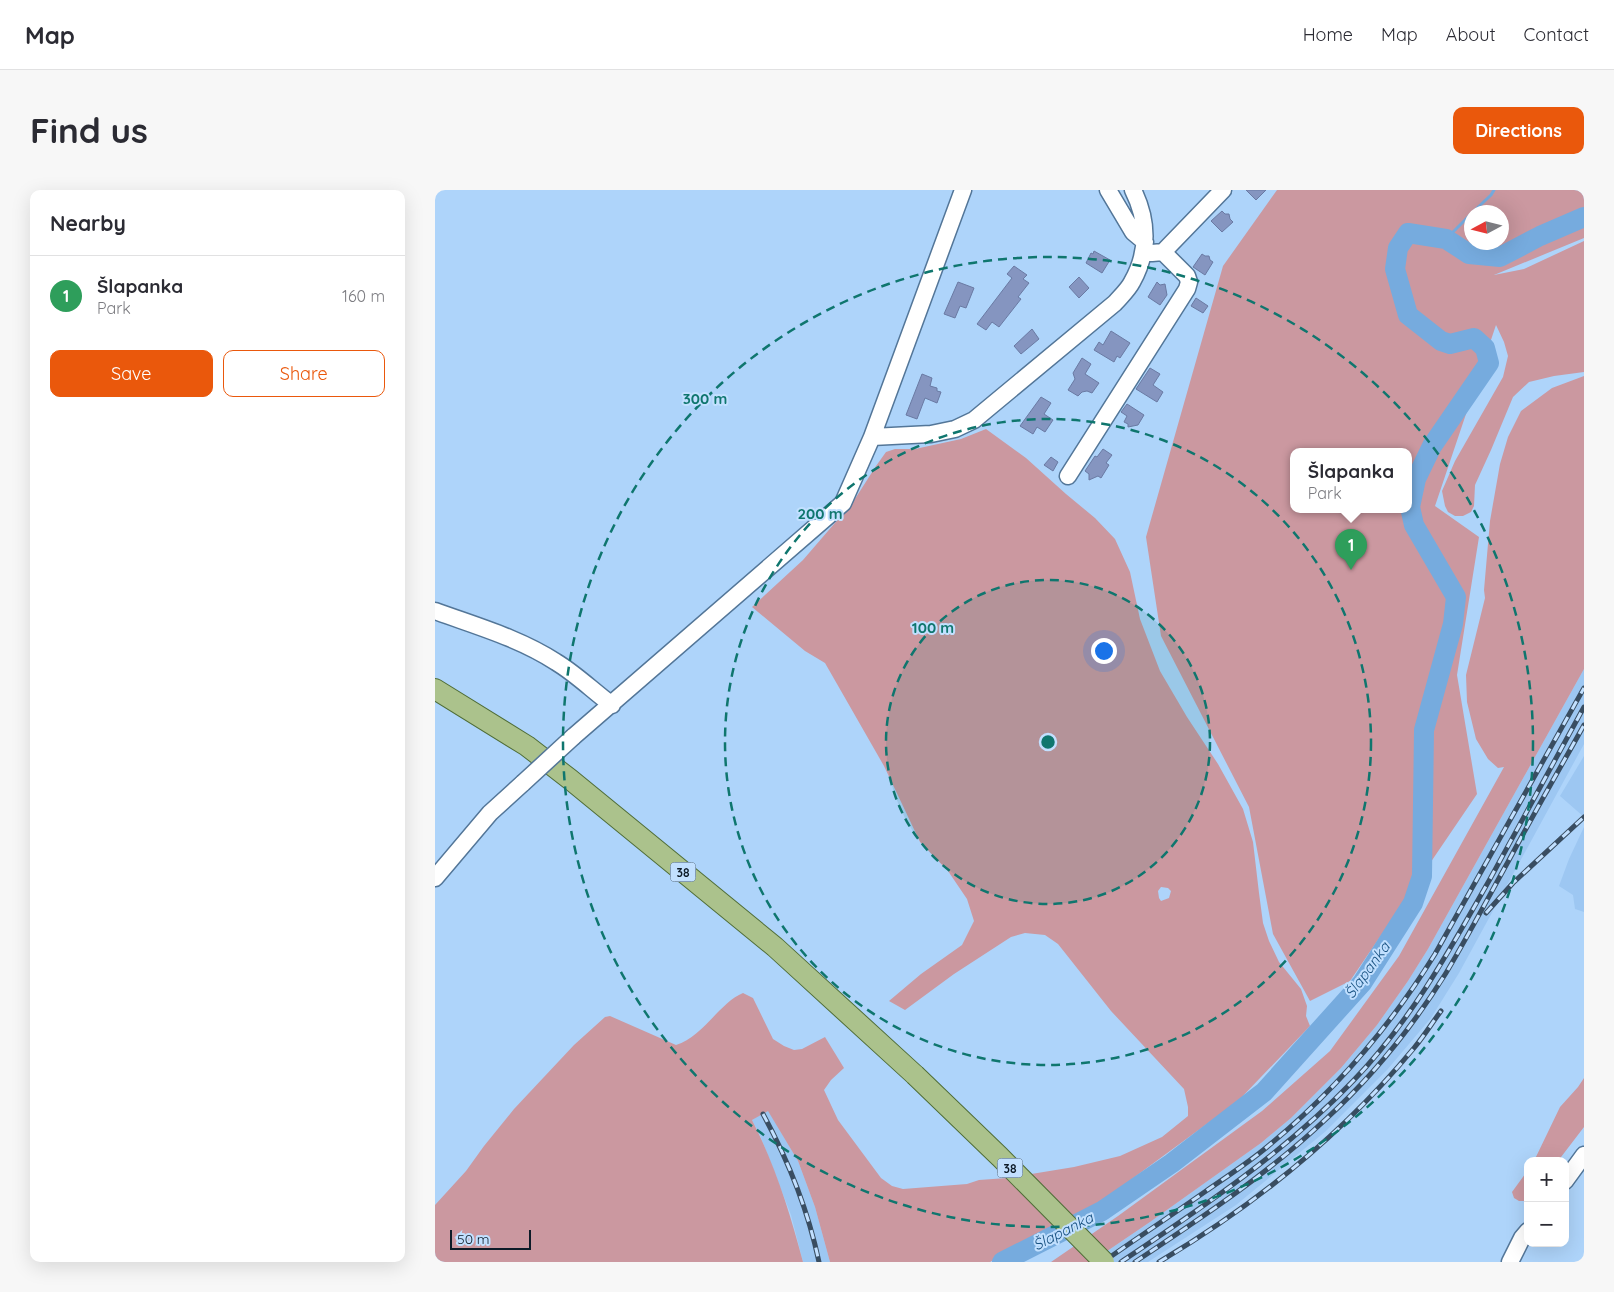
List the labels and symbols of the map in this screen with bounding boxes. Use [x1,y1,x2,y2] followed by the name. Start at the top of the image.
[1464,205,1509,250] north arrow
[683,389,727,408] text: 300 m
[798,504,843,523] text: 200 m
[1335,529,1367,570] pin: 1
[912,618,954,637] text: 100 m
[1091,638,1117,664] your location
[1039,733,1057,751] centre of rings
[671,862,695,882] road number: 38
[1340,937,1394,1002] water label: Šlapanka
[997,1158,1023,1178] road number: 38
[1030,1207,1097,1254] water label: Šlapanka
[450,1227,531,1250] scale bar

